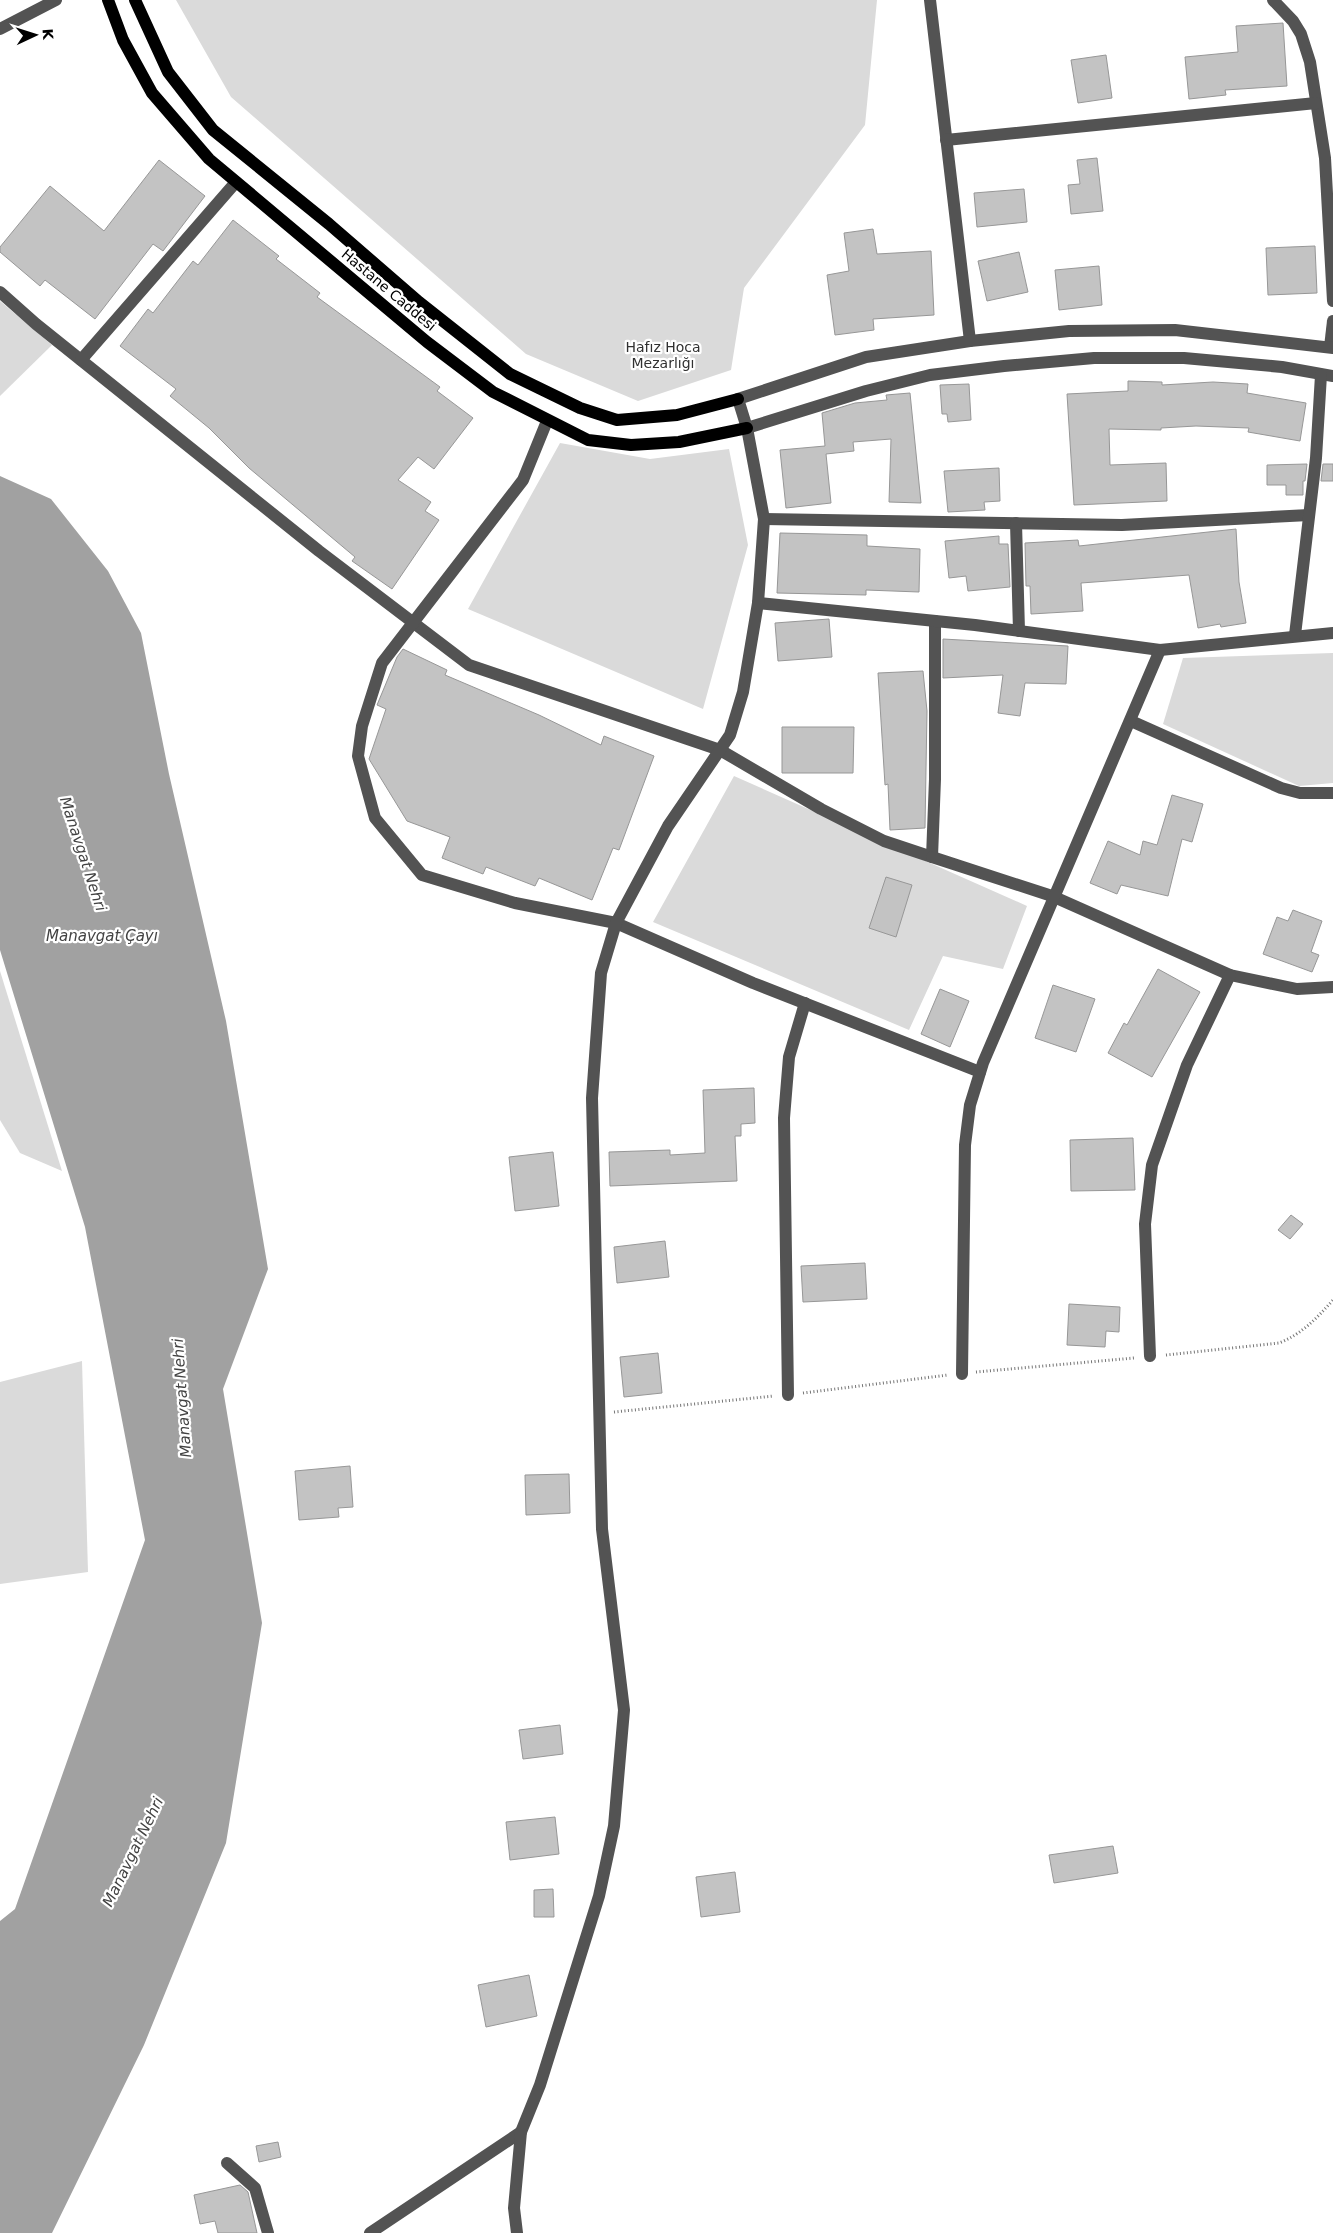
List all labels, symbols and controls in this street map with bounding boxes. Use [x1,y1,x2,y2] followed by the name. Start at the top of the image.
[10,10,60,60] north arrow
[40,28,56,41] text: K
[339,246,439,334] street label: Hastane Caddesi
[625,339,701,371] park label: Hafız Hoca Mezarlığı
[56,794,110,914] water label: Manavgat Nehri
[46,927,158,945] water label: Manavgat Çayı
[169,1337,195,1458] water label: Manavgat Nehri
[99,1794,168,1910] water label: Manavgat Nehri

